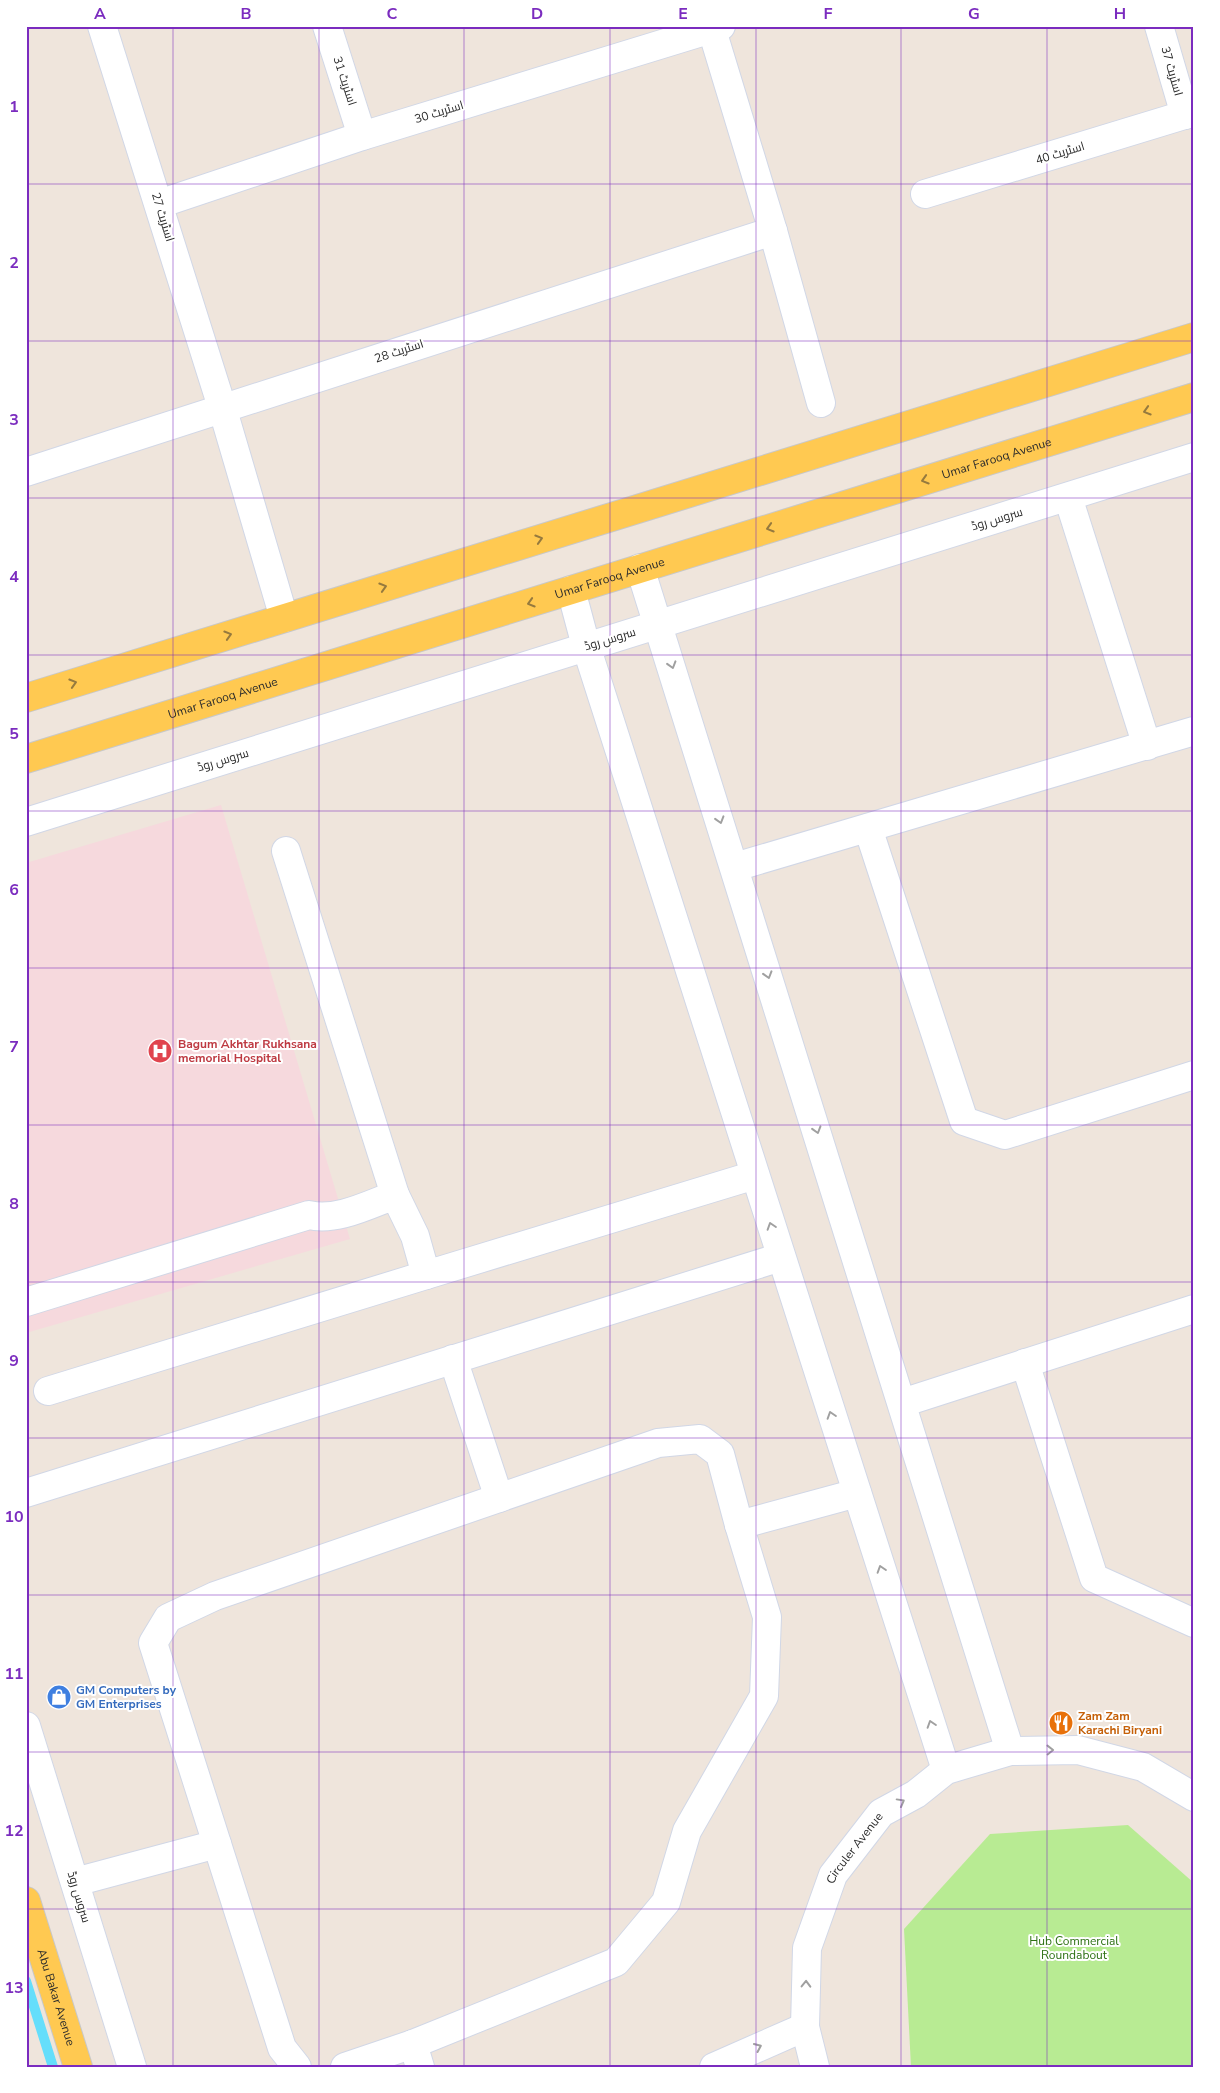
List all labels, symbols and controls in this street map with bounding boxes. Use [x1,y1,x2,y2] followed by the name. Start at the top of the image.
[94,3,106,25] text: A
[240,3,252,25] text: B
[387,3,398,25] text: C
[531,3,543,25] text: D
[678,3,688,25] text: E
[824,3,833,25] text: F
[968,3,980,25] text: G
[1114,3,1126,25] text: H
[1157,44,1187,98] street label: اسٹریٹ 37
[330,54,360,108] street label: اسٹریٹ 31
[9,96,19,118] text: 1
[412,97,466,127] street label: اسٹریٹ 30
[1033,138,1087,168] street label: اسٹریٹ 40
[148,190,178,244] street label: اسٹریٹ 27
[9,252,19,274] text: 2
[372,336,426,366] street label: اسٹریٹ 28
[1144,406,1152,416] one-way arrow
[9,409,19,431] text: 3
[940,434,1053,483] street label: Umar Farooq Avenue
[921,475,930,485] one-way arrow
[969,504,1025,534] street label: سروس روڈ
[766,523,775,533] one-way arrow
[534,535,542,545] one-way arrow
[553,554,666,603] street label: Umar Farooq Avenue
[9,566,19,588] text: 4
[379,583,387,593] one-way arrow
[528,597,536,607] one-way arrow
[582,624,638,654] street label: سروس روڈ
[223,631,232,641] one-way arrow
[666,660,676,668] one-way arrow
[166,673,280,723] street label: Umar Farooq Avenue
[68,679,76,689] one-way arrow
[9,723,19,745] text: 5
[195,745,251,775] street label: سروس روڈ
[714,815,724,824] one-way arrow
[9,879,19,901] text: 6
[763,970,773,979] one-way arrow
[9,1036,19,1058] text: 7
[178,1036,317,1066] place label: Bagum Akhtar Rukhsana memorial Hospital
[147,1038,173,1064] hospital icon: Bagum Akhtar Rukhsana memorial Hospital
[811,1126,821,1134] one-way arrow
[9,1193,19,1215] text: 8
[767,1223,777,1231] one-way arrow
[9,1350,19,1372] text: 9
[827,1411,837,1419] one-way arrow
[4,1506,24,1528] text: 10
[877,1566,887,1574] one-way arrow
[4,1663,24,1685] text: 11
[76,1682,177,1712] place label: GM Computers by GM Enterprises
[46,1684,72,1710] shop icon: GM Computers by GM Enterprises
[1078,1708,1162,1738] place label: Zam Zam Karachi Biryani
[1048,1710,1074,1736] restaurant icon: Zam Zam Karachi Biryani
[926,1720,936,1729] one-way arrow
[1047,1745,1055,1755] one-way arrow
[896,1798,905,1808] one-way arrow
[823,1809,886,1886] street label: Circuler Avenue
[4,1820,24,1842] text: 12
[64,1869,94,1925] street label: سروس روڈ
[1029,1933,1119,1963] park label: Hub Commercial Roundabout
[34,1947,79,2048] street label: Abu Bakar Avenue
[4,1977,24,1999] text: 13
[801,1980,811,1988] one-way arrow
[753,2043,762,2054] one-way arrow

